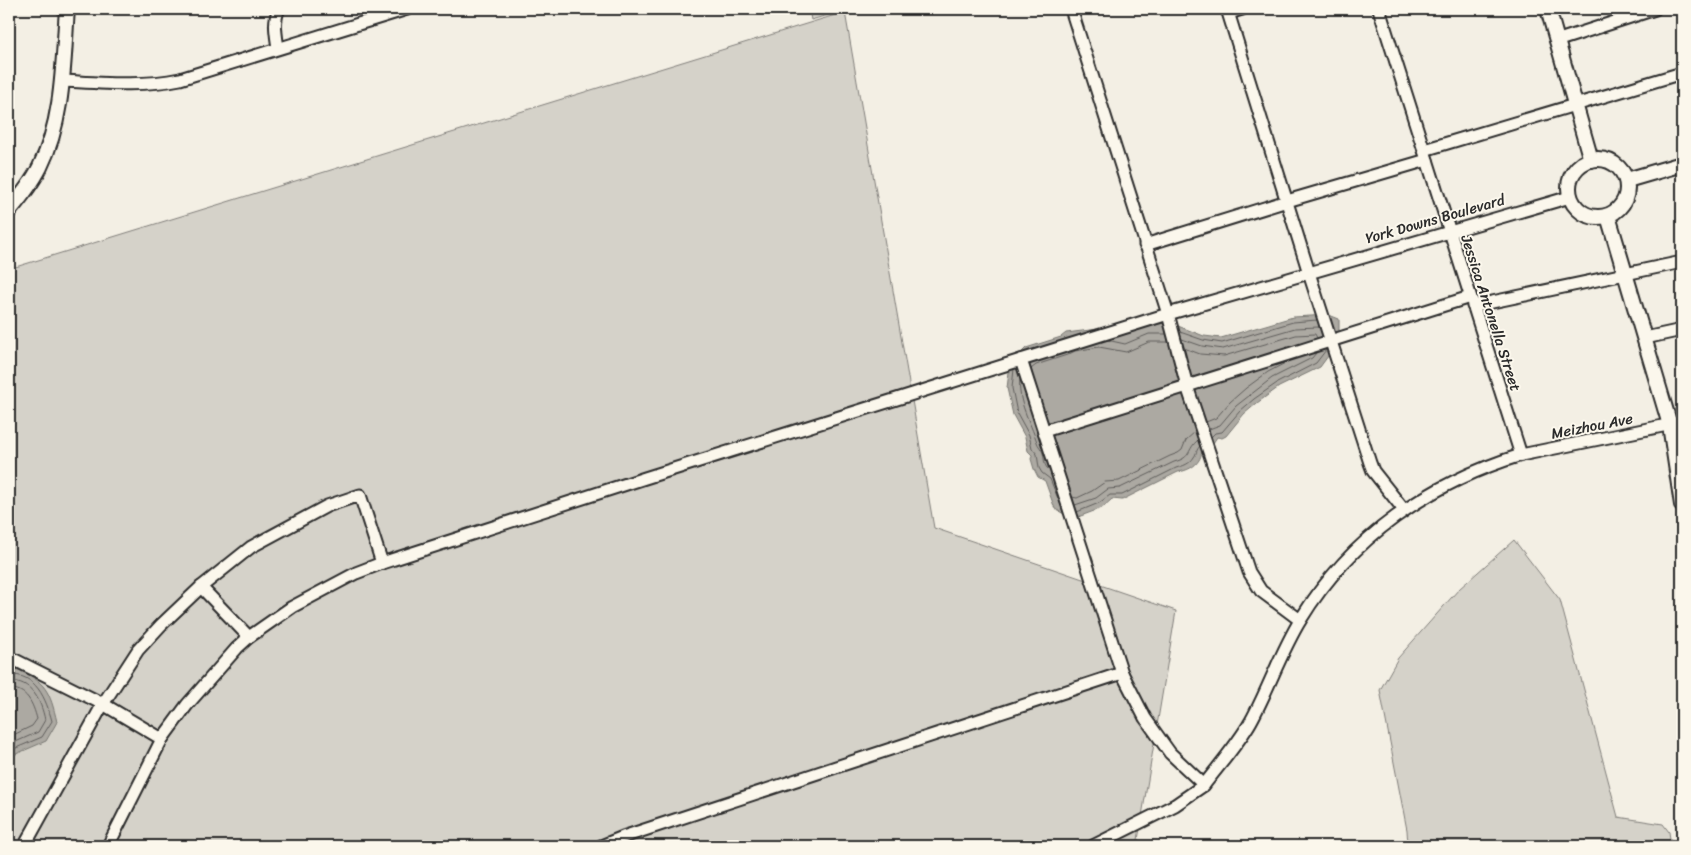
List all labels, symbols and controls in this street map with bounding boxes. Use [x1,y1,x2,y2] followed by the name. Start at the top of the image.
[1362,186,1509,251] street label: York Downs Boulevard
[1453,230,1529,395] street label: Jessica Antonella Street
[1549,405,1635,447] street label: Meizhou Ave

